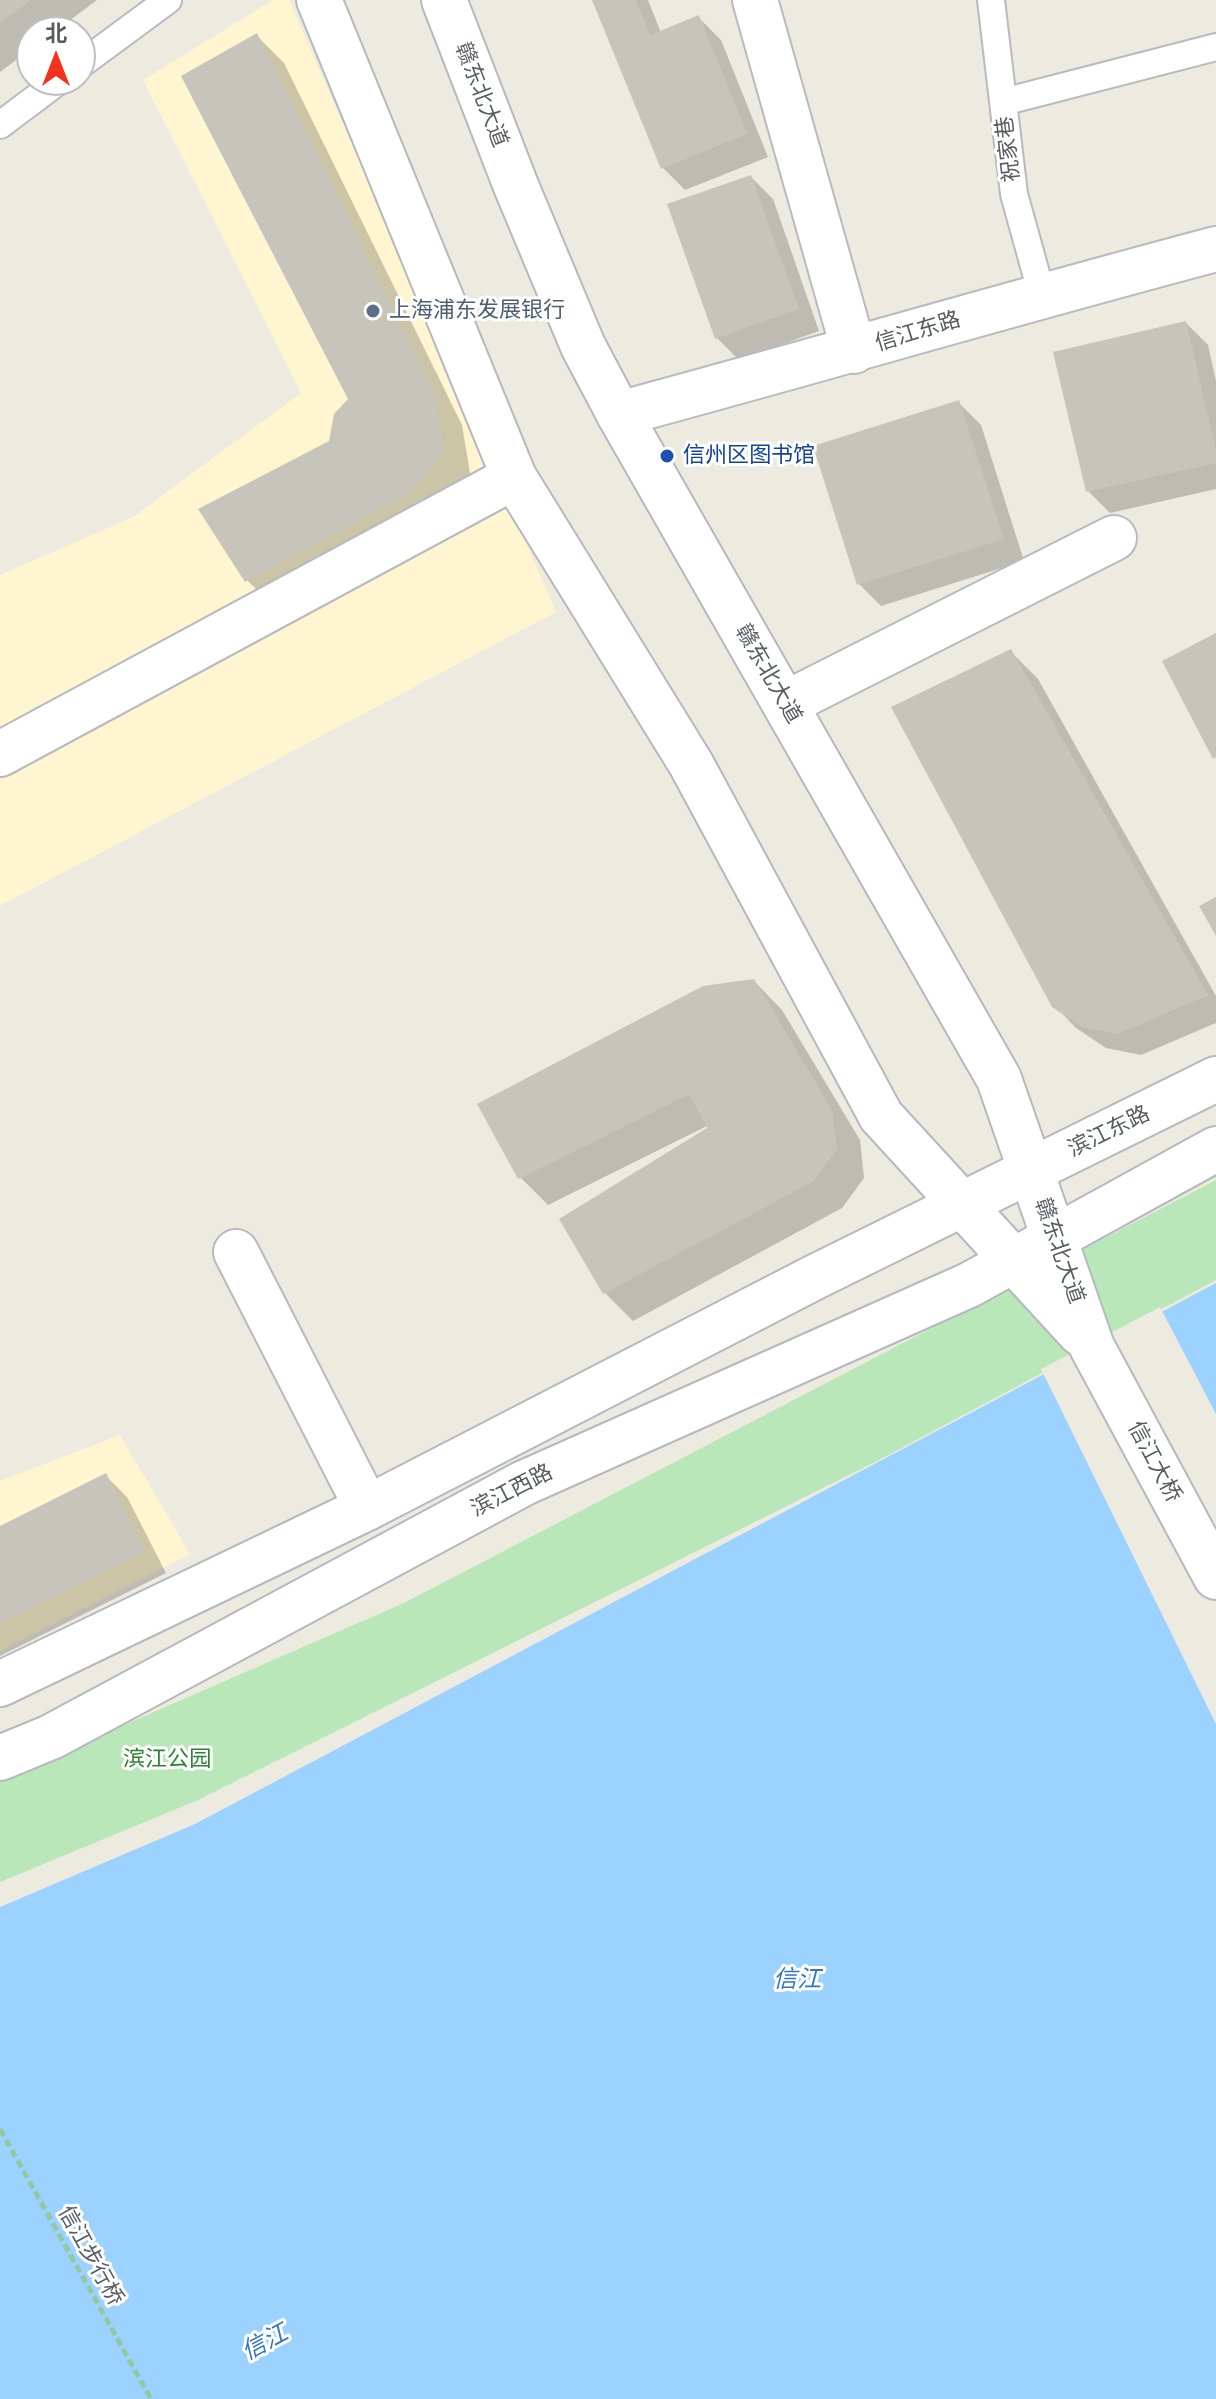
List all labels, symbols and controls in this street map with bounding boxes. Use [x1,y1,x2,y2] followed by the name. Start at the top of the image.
[16,16,96,96] north arrow
[45,20,67,47] text: 北
[449,39,513,151] street label: 赣东北大道
[992,115,1026,183] street label: 祝家巷
[389,298,565,324] place label: 上海浦东发展银行
[364,302,382,320] marker: 上海浦东发展银行
[872,307,964,357] street label: 信江东路
[683,443,815,469] place label: 信州区图书馆
[658,447,676,465] marker: 信州区图书馆
[729,620,807,728] street label: 赣东北大道
[1064,1101,1154,1163] street label: 滨江东路
[1029,1195,1089,1307] street label: 赣东北大道
[1122,1417,1186,1507] street label: 信江大桥
[467,1459,557,1523] street label: 滨江西路
[123,1747,211,1773] park label: 滨江公园
[773,1966,821,1994] water label: 信江
[52,2201,128,2311] street label: 信江步行桥
[237,2319,293,2367] water label: 信江

